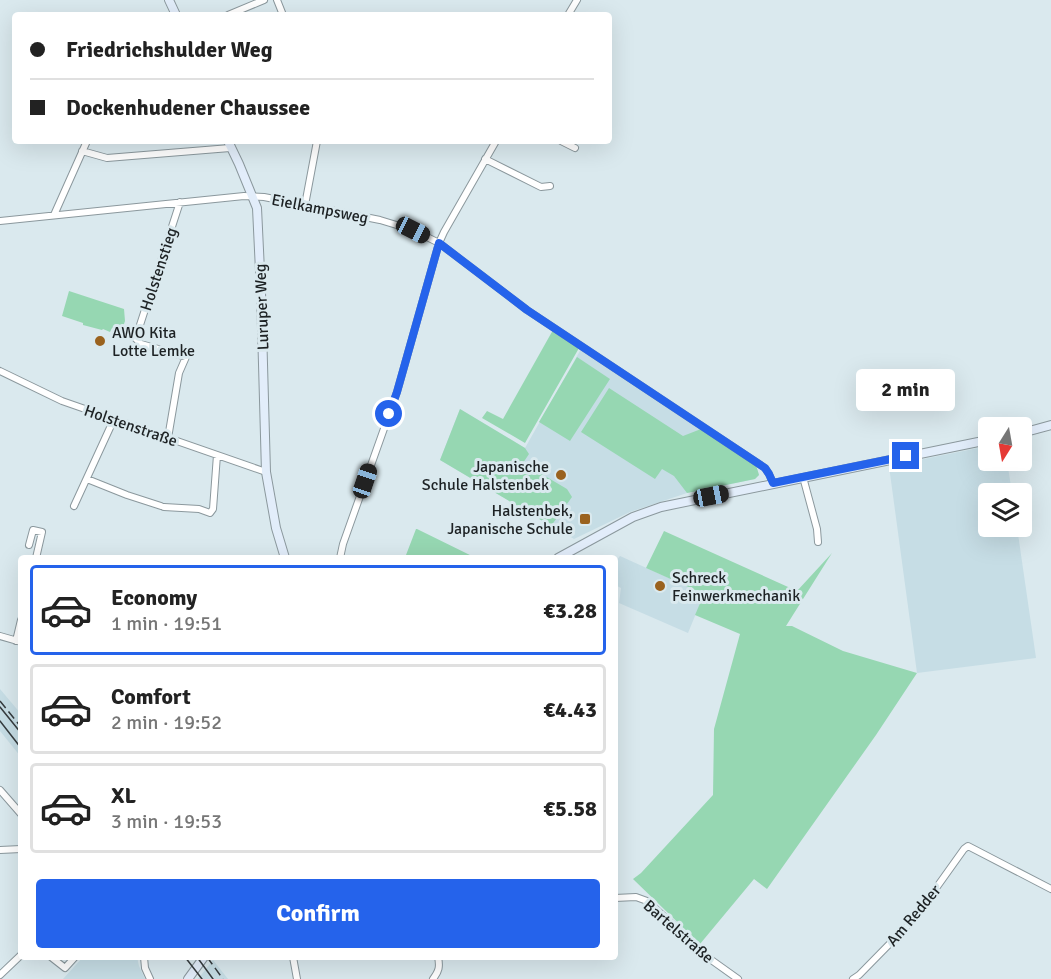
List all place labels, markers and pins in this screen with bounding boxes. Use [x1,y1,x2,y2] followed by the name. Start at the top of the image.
[112,323,195,361] place label: AWO Kita Lotte Lemke
[93,334,107,348] marker: AWO Kita Lotte Lemke
[422,457,549,495] place label: Japanische Schule Halstenbek
[554,468,568,482] marker: Japanische Schule Halstenbek
[447,501,573,539] place label: Halstenbek, Japanische Schule
[578,512,592,526] marker: Halstenbek, Japanische Schule
[672,568,800,606] place label: Schreck Feinwerkmechanik
[653,579,667,593] marker: Schreck Feinwerkmechanik

